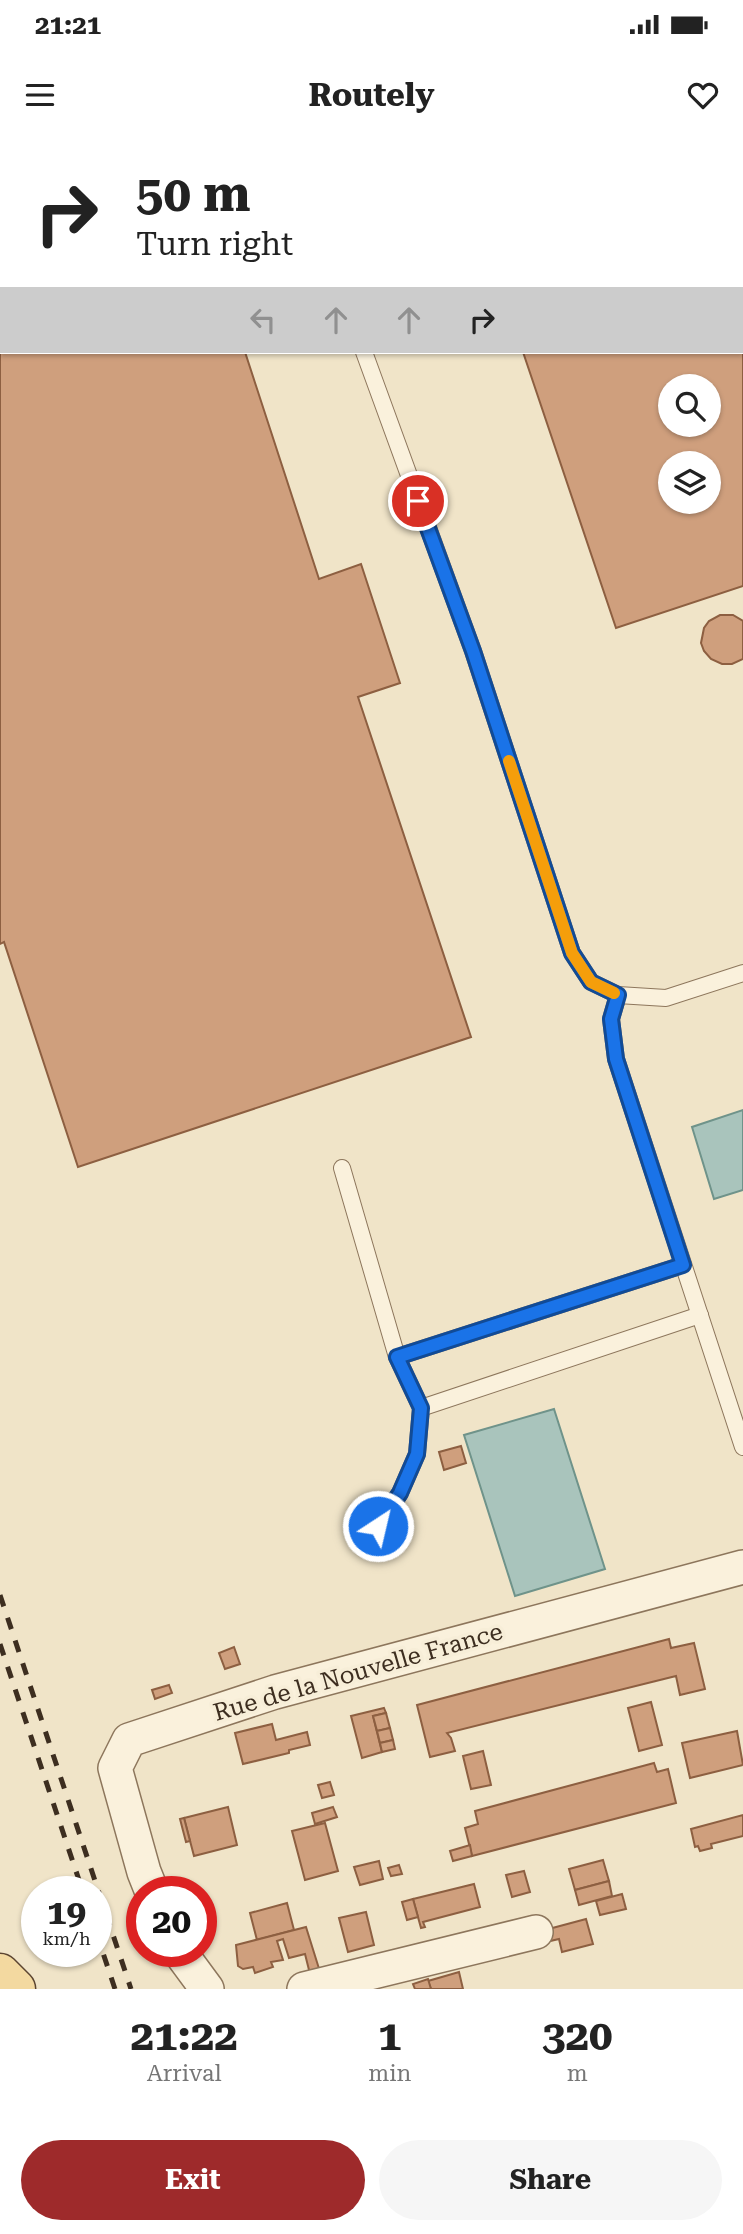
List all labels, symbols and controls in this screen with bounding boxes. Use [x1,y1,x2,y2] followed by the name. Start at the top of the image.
[35,10,101,40] text: 21:21
[21,76,59,114] icon: menu
[309,76,434,114] text: Routely
[684,76,722,114] icon: heart
[136,166,251,223] text: 50 m
[21,168,112,259] icon: right
[136,225,293,263] text: Turn right
[244,301,282,339] icon: left
[317,301,355,339] icon: ahead
[390,301,428,339] icon: ahead
[463,301,501,339] icon: right
[658,374,721,514] map controls
[658,374,721,437] button: search
[658,451,721,514] button: layers
[388,471,448,531] pin
[399,482,437,520] icon: arrive
[341,1489,415,1563] position arrow
[210,1617,506,1727] street label: Rue de la Nouvelle France
[126,1876,217,1967] speed limit sign: 20
[47,1892,86,1933] text: 19
[42,1928,91,1949] text: km/h
[131,2011,238,2060] text: 21:22
[378,2011,402,2060] text: 1
[542,2011,612,2060] text: 320
[147,2060,221,2087] text: Arrival
[368,2060,411,2087] text: min
[567,2060,588,2087] text: m
[21,2140,365,2220] button: Exit
[379,2140,722,2220] button: Share

